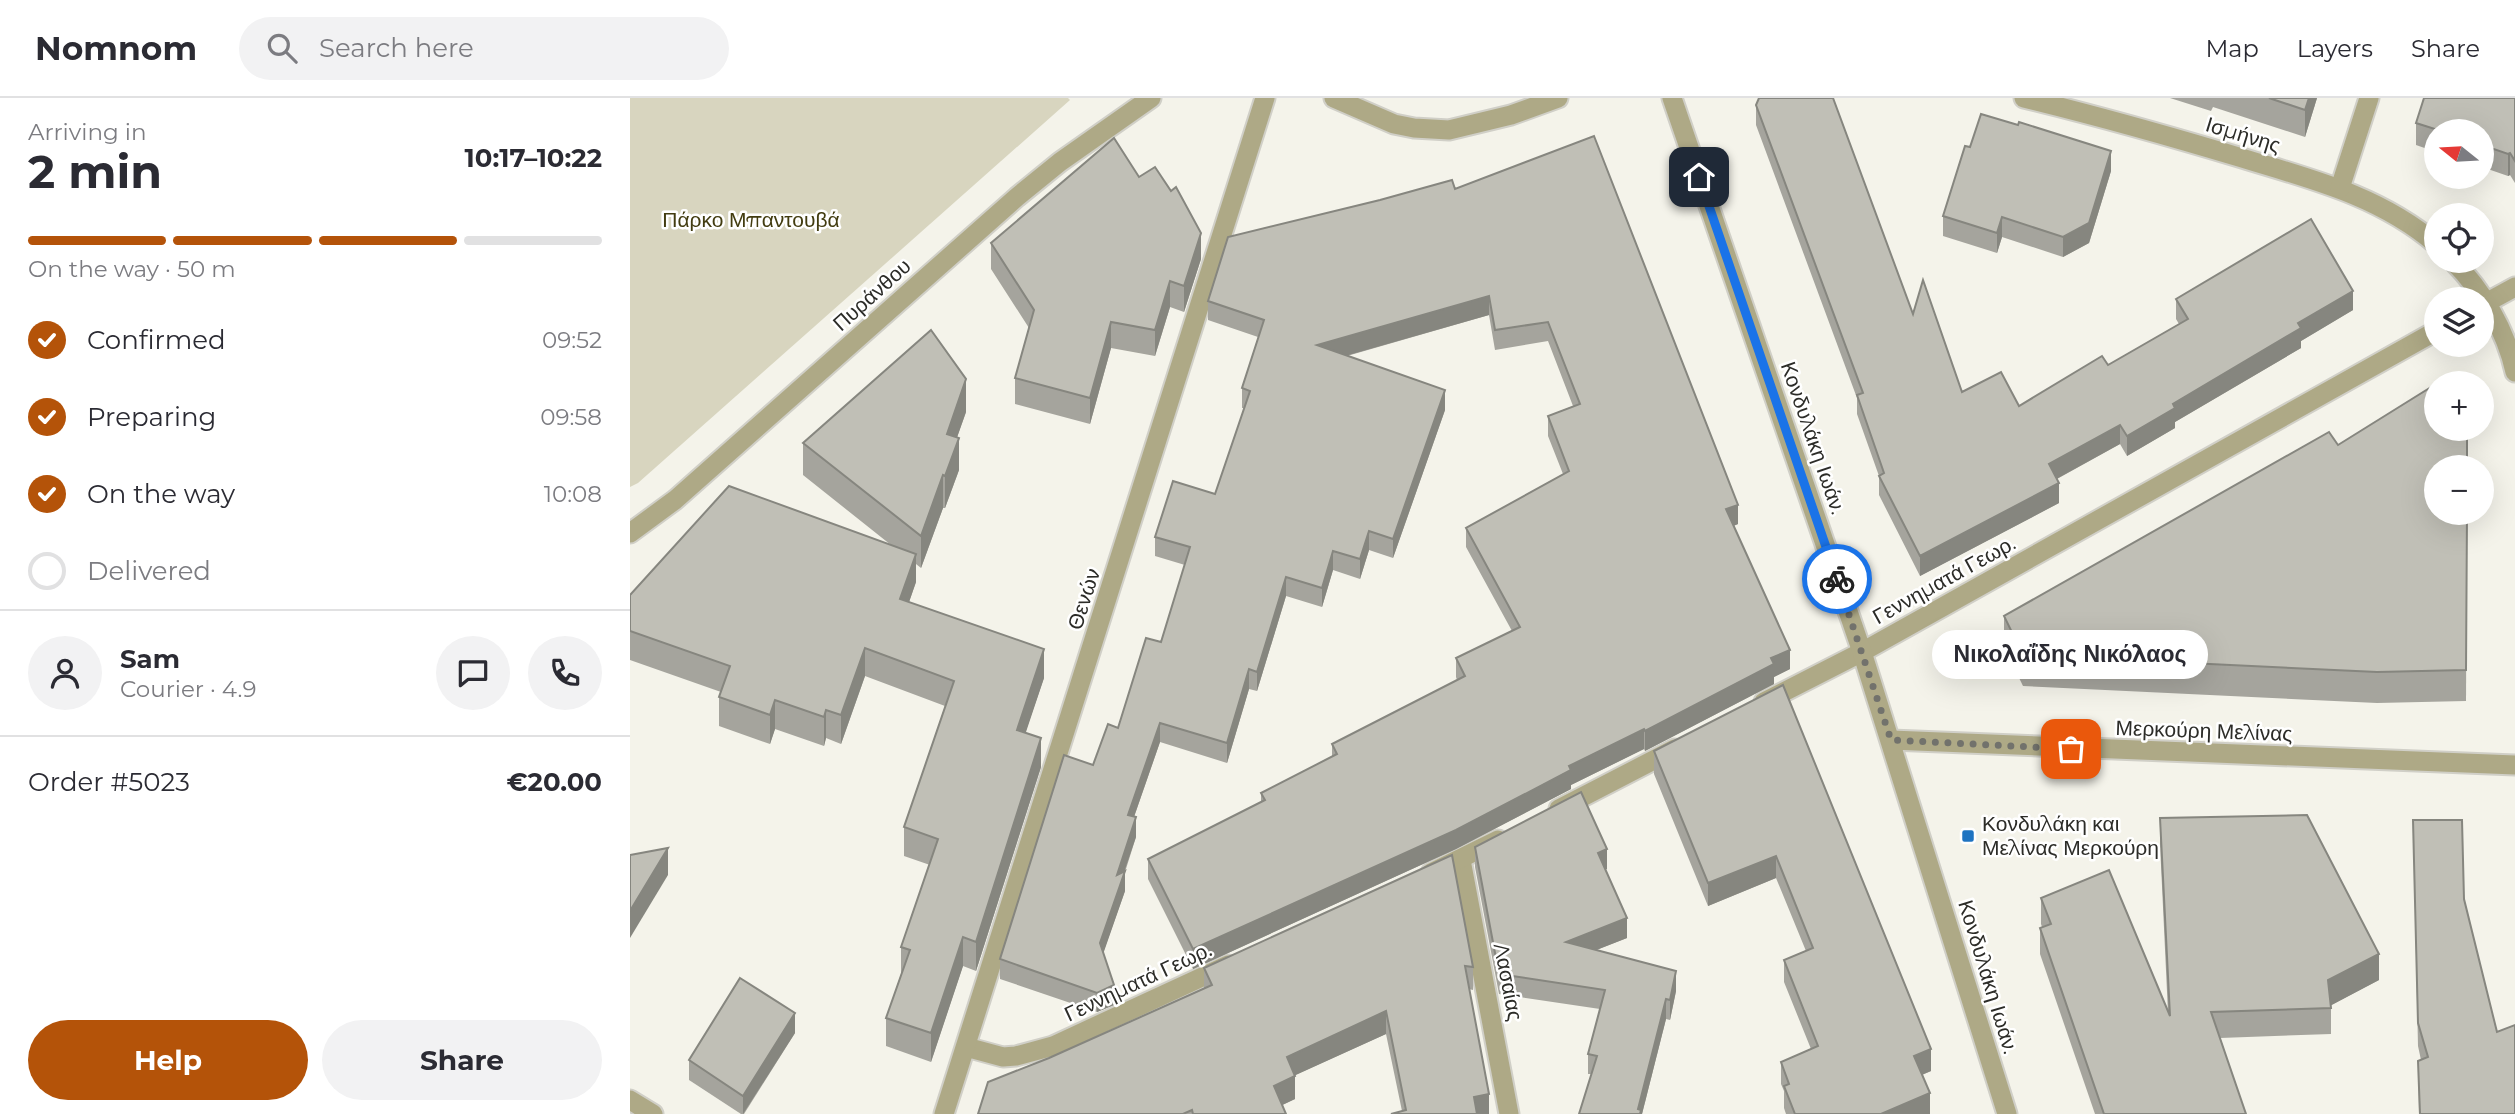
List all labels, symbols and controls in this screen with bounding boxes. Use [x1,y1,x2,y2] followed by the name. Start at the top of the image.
[239,17,729,80] search box
[35,28,197,68] text: Nomnom
[263,29,301,67] icon: search
[319,32,474,64] text: Search here
[2205,34,2259,63] text: Map
[2297,34,2373,63] text: Layers
[2411,34,2480,63] text: Share
[2203,111,2284,158] street label: Ισμήνης
[28,118,147,146] text: Arriving in
[2424,119,2494,189] north arrow
[2424,119,2494,525] map controls
[465,142,602,174] text: 10:17–10:22
[28,143,162,200] text: 2 min
[1669,147,1729,207] pin
[1680,158,1718,196] icon: home
[2424,203,2494,273] button: locate
[662,207,840,232] park label: Πάρκο Μπαντουβά
[828,253,916,336] street label: Πυράνθου
[28,255,236,283] text: On the way · 50 m
[2424,287,2494,357] button: layers
[28,321,66,359] icon: check
[87,324,226,356] text: Confirmed
[542,326,602,354] text: 09:52
[1776,358,1851,517] street label: Κονδυλάκη Ιωάν.
[2424,371,2494,441] button: +
[28,398,66,436] icon: check
[87,401,216,433] text: Preparing
[540,403,602,431] text: 09:58
[2424,455,2494,525] button: −
[28,475,66,513] icon: check
[87,478,235,510] text: On the way
[544,480,602,508] text: 10:08
[1868,530,2020,629] street label: Γεννηματά Γεωρ.
[1802,544,1872,614] courier
[87,555,211,587] text: Delivered
[1818,560,1856,598] icon: bike
[1062,565,1105,633] street label: Θενών
[1933,630,2209,679] callout: Νικολαΐδης Νικόλαος
[28,636,102,710] button: person
[436,636,510,710] button: chat
[528,636,602,710] button: phone
[1954,640,2186,668] text: Νικολαΐδης Νικόλαος
[120,643,180,675] text: Sam
[120,675,256,703] text: Courier · 4.9
[2115,715,2293,746] street label: Μερκούρη Μελίνας
[2041,719,2101,779] pin
[2052,730,2090,768] icon: bag
[28,766,190,798] text: Order #5023
[507,766,602,798] text: €20.00
[1982,811,2159,860] place label: Κονδυλάκη και Μελίνας Μερκούρη
[1960,828,1976,844] marker: Κονδυλάκη και Μελίνας Μερκούρη
[1953,897,2024,1057] street label: Κονδυλάκη Ιωάν.
[1060,937,1215,1027] street label: Γεννηματά Γεωρ.
[1489,941,1528,1023] street label: Λασαίας
[28,1020,308,1100] button: Help
[322,1020,602,1100] button: Share

